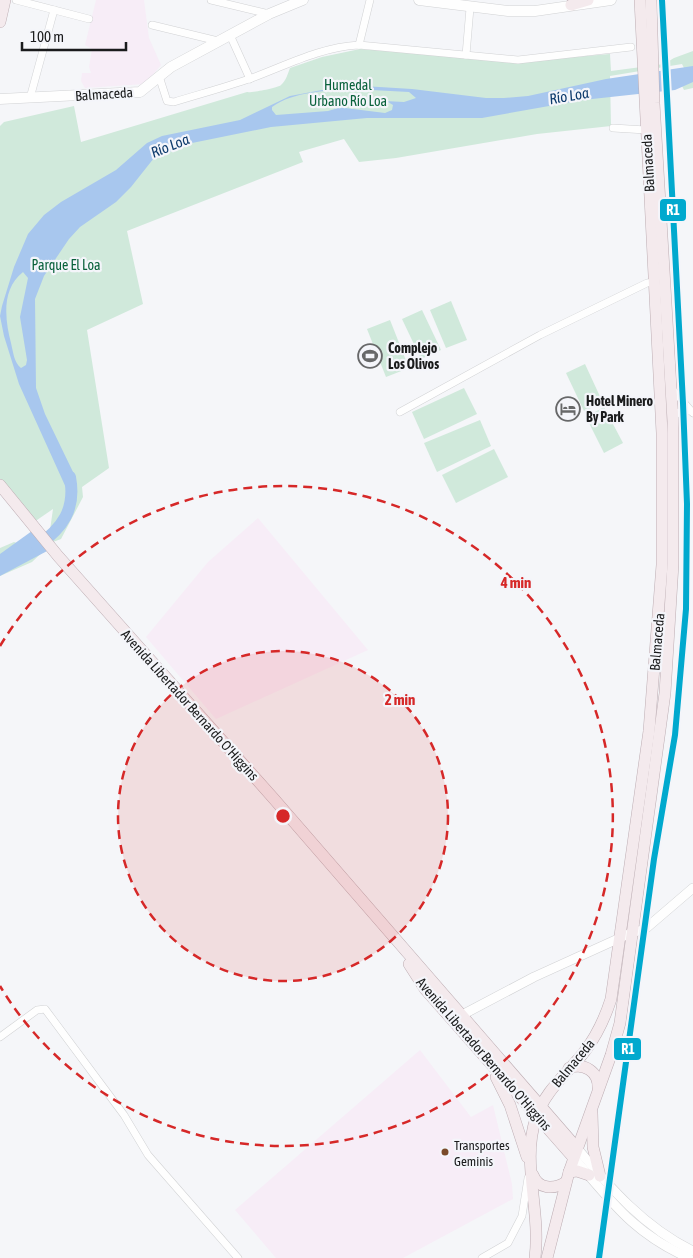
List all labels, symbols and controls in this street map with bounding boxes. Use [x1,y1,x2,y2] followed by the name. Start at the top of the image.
[22,20,126,52] scale bar
[30,28,64,45] text: 100 m
[309,77,387,109] park label: Humedal Urbano Río Loa
[74,84,134,104] street label: Balmaceda
[548,84,590,107] water label: Río Loa
[148,130,192,161] water label: Río Loa
[638,134,658,192] street label: Balmaceda
[659,198,687,222] line badge: R1
[666,202,680,218] text: R1
[32,257,101,273] park label: Parque El Loa
[388,340,439,372] place label: Complejo Los Olivos
[357,343,383,369] sports icon: Complejo Los Olivos
[586,393,653,425] place label: Hotel Minero By Park
[555,396,581,422] hotel icon: Hotel Minero By Park
[500,574,531,591] text: 4 min
[647,612,667,672] street label: Balmaceda
[118,626,262,784] street label: Avenida Libertador Bernardo O'Higgins
[385,691,415,708] text: 2 min
[274,807,292,825] centre of rings
[413,974,555,1134] street label: Avenida Libertador Bernardo O'Higgins
[548,1036,598,1090] street label: Balmaceda
[613,1037,642,1061] line badge: R1
[621,1041,635,1057] text: R1
[454,1138,510,1169] place label: Transportes Geminis
[440,1147,450,1157] marker: Transportes Geminis

